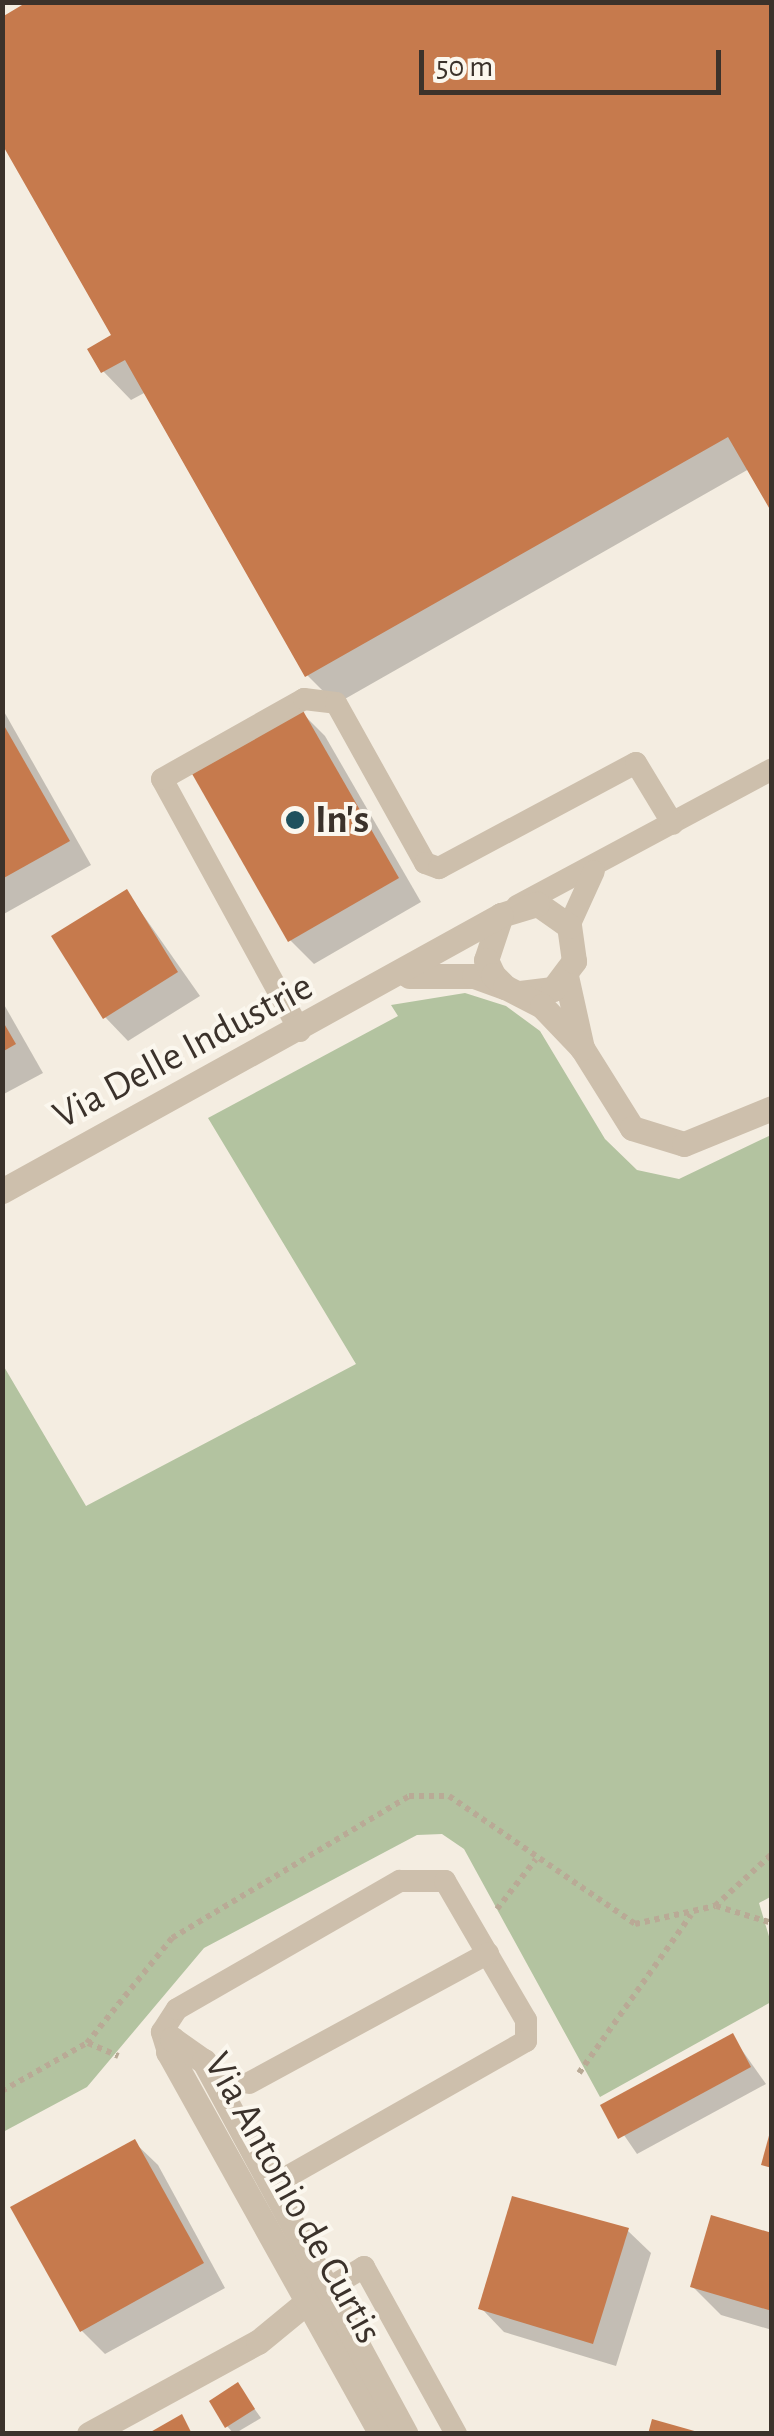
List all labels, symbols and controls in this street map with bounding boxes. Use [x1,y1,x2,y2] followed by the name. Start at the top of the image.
[424,30,726,92] scale bar
[436,52,493,82] text: 50 m
[315,796,369,844] place label: In's
[284,809,306,831] marker: In's
[45,962,321,1140] street label: Via Delle Industrie
[193,2044,393,2352] street label: Via Antonio de Curtis

